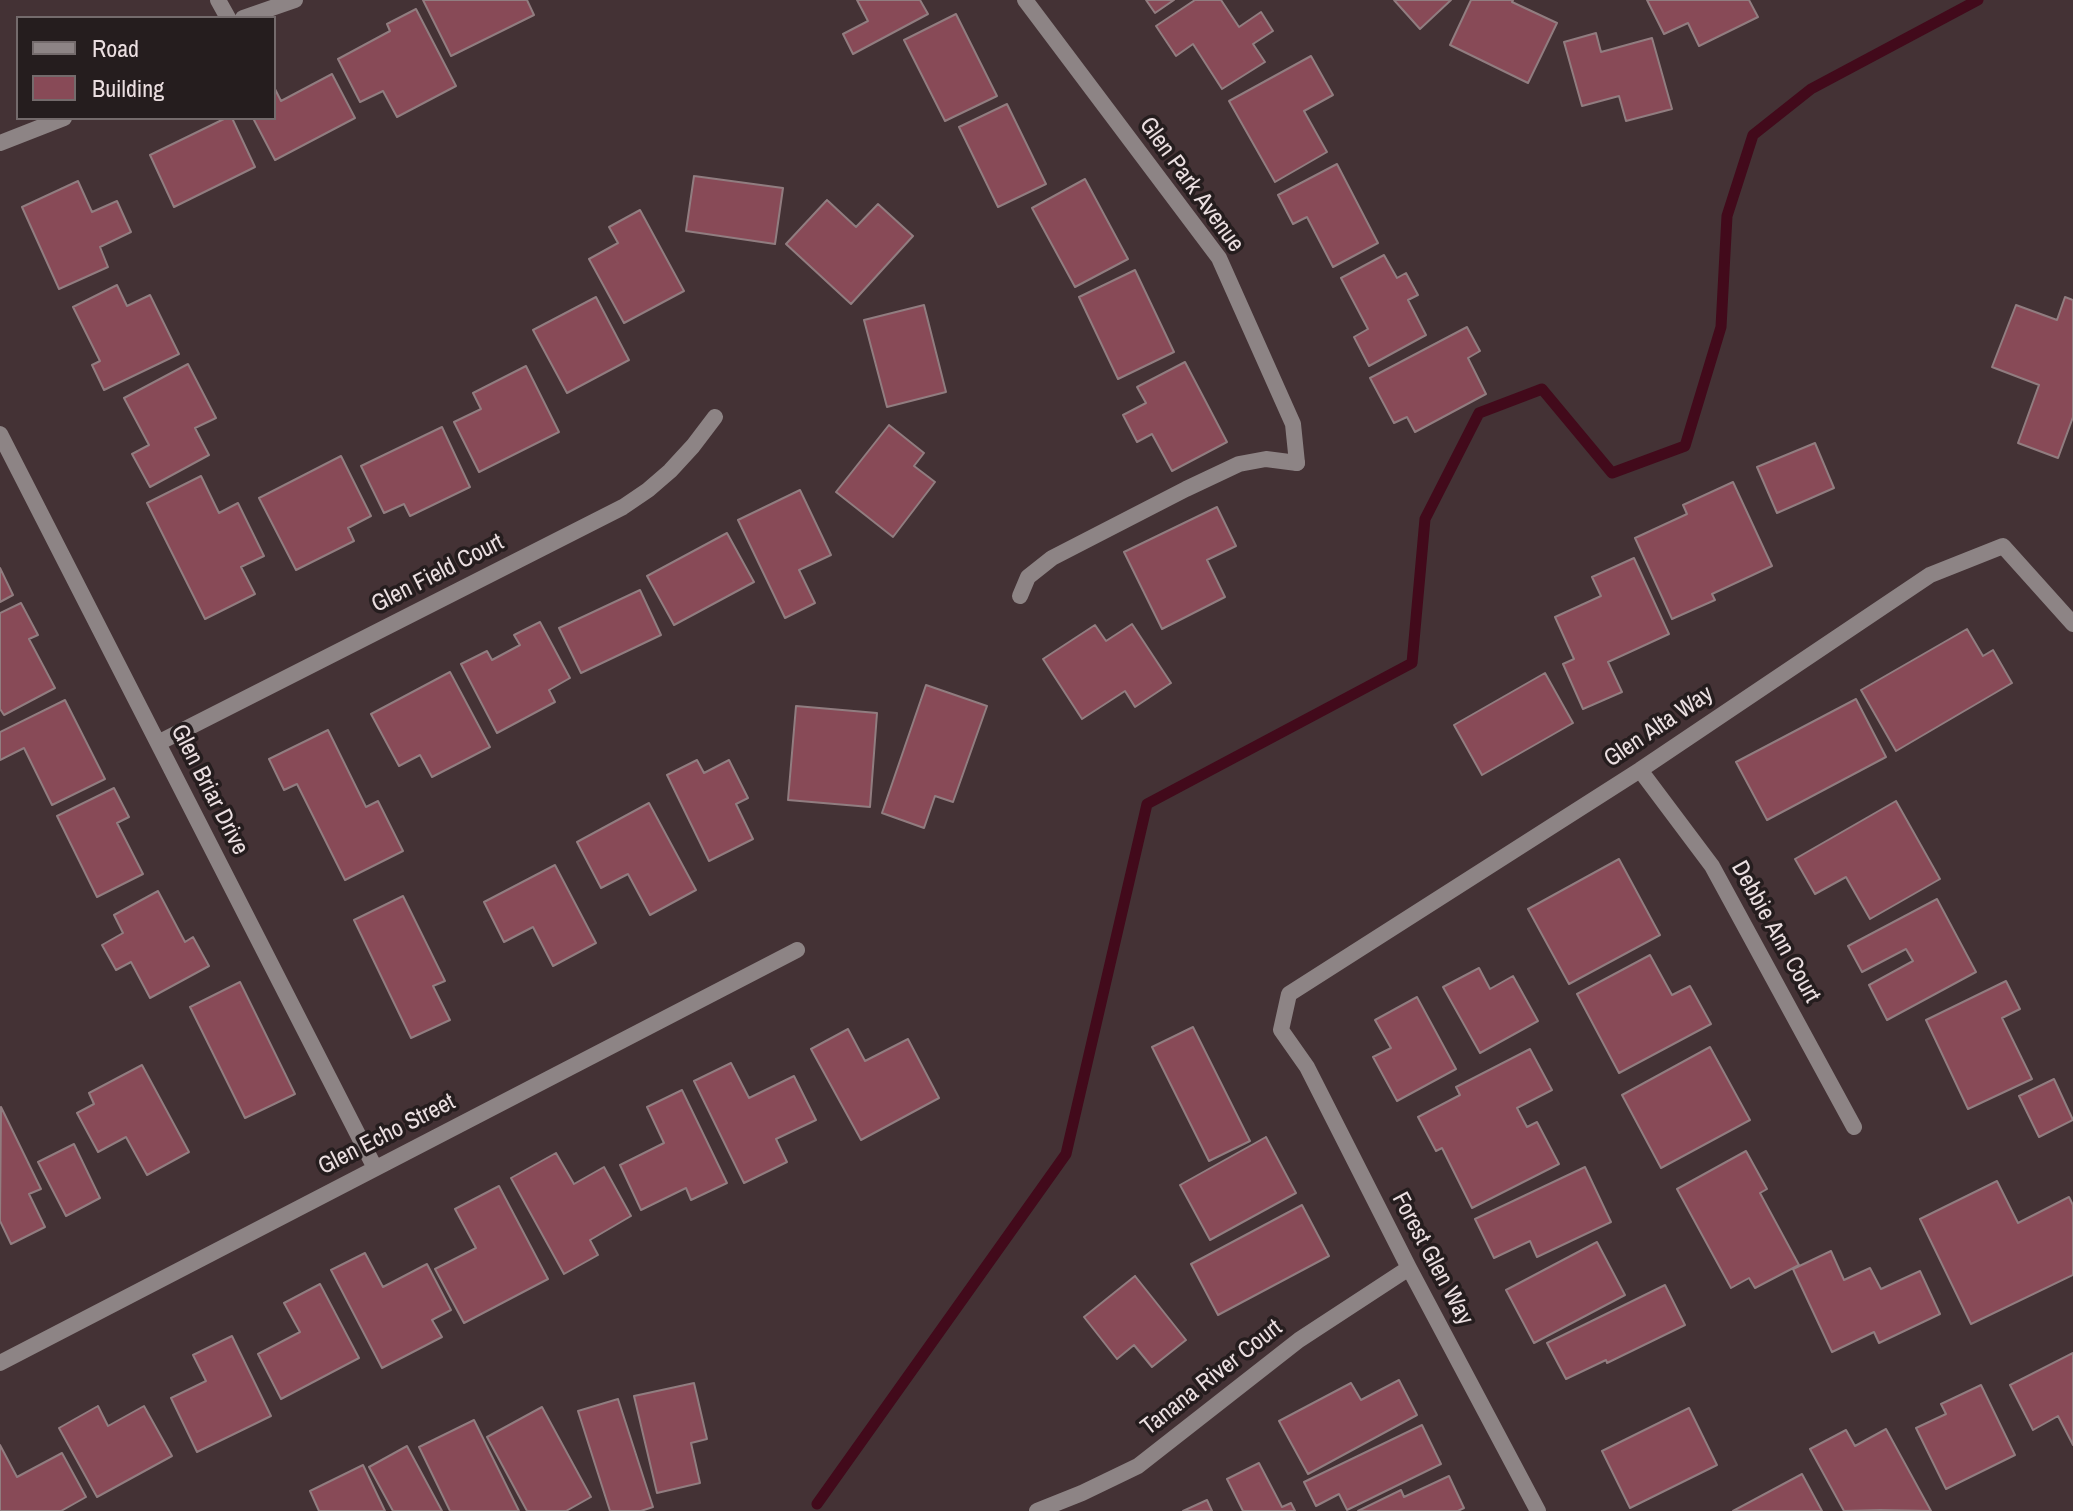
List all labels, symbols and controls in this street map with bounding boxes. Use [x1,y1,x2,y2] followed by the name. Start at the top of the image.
[16,16,276,120] legend
[92,32,139,64] text: Road
[92,72,164,104] text: Building
[1133,112,1249,258] street label: Glen Park Avenue
[367,528,509,620] street label: Glen Field Court
[1599,680,1719,774] street label: Glen Alta Way
[164,720,254,860] street label: Glen Briar Drive
[1724,856,1826,1008] street label: Debbie Ann Court
[314,1088,460,1182] street label: Glen Echo Street
[1385,1188,1479,1330] street label: Forest Glen Way
[1136,1314,1288,1442] street label: Tanana River Court

